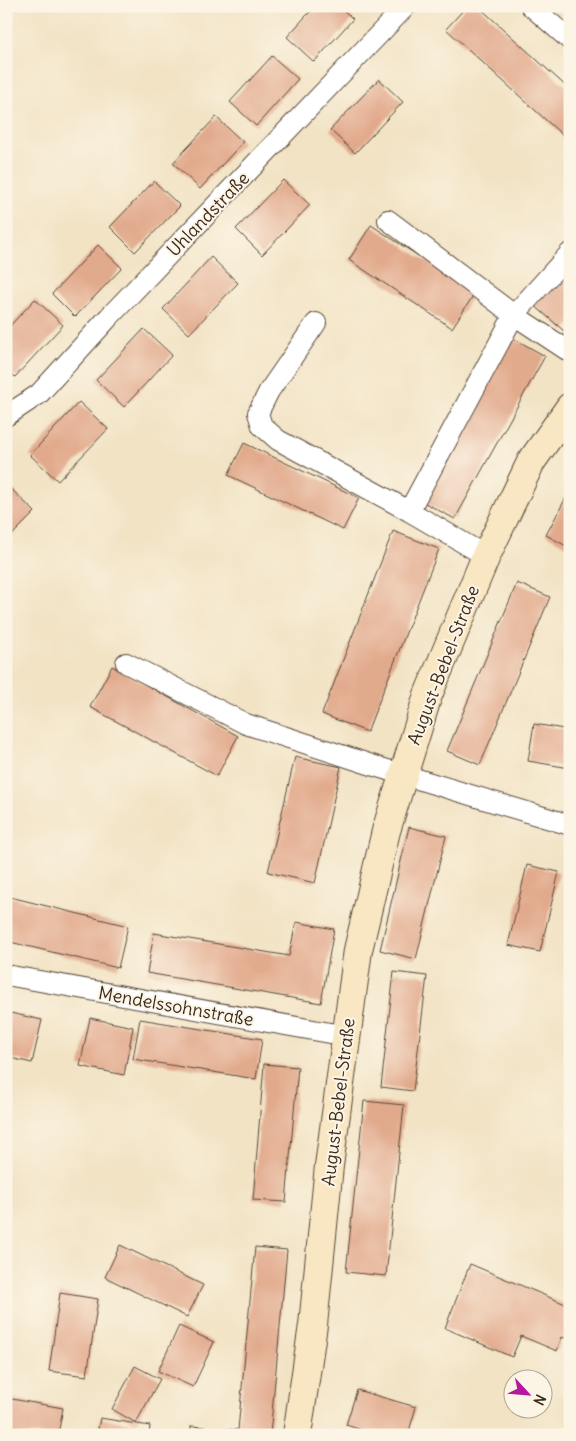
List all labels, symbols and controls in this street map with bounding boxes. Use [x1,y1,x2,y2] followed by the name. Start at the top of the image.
[162,167,254,261] street label: Uhlandstraße
[402,582,484,748] street label: August-Bebel-Straße
[97,981,255,1031] street label: Mendelssohnstraße
[316,1017,360,1187] street label: August-Bebel-Straße
[504,1368,554,1418] north arrow
[529,1391,550,1408] text: N

